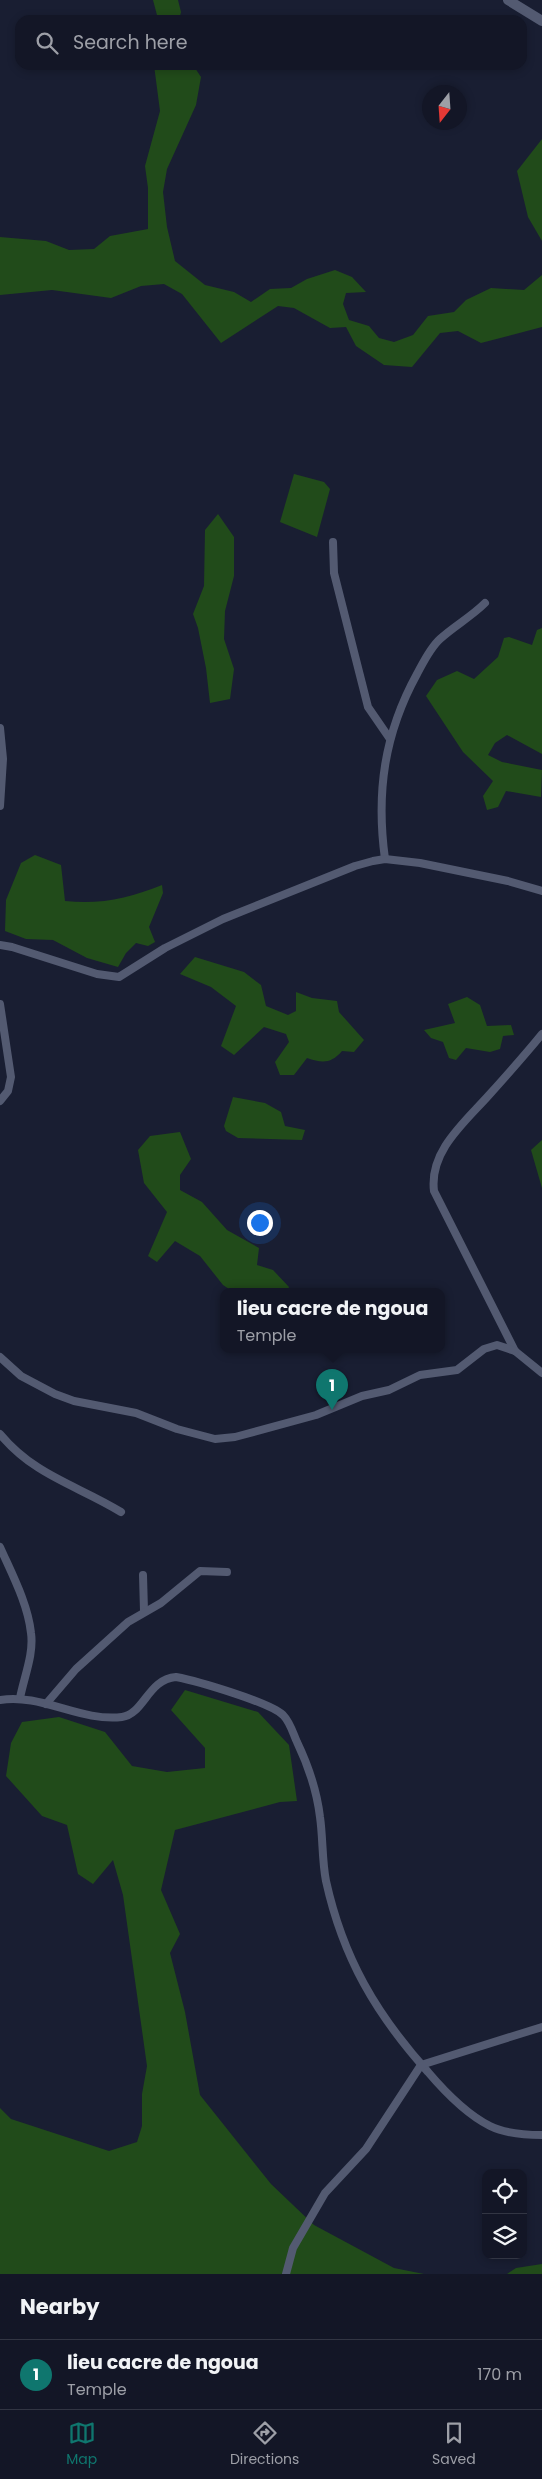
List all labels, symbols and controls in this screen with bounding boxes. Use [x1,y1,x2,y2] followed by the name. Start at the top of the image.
[15,15,527,70] search box
[33,29,61,57] icon: search
[73,29,187,56] text: Search here
[422,85,467,130] north arrow
[247,1210,273,1236] your location
[220,1288,445,1353] popup
[237,1295,428,1322] text: lieu cacre de ngoua
[237,1324,296,1347] text: Temple
[316,1369,348,1410] pin: 1
[482,2169,527,2259] map controls
[482,2169,527,2214] button: locate
[482,2214,527,2259] button: layers
[20,2292,100,2321] text: Nearby
[67,2349,259,2376] text: lieu cacre de ngoua
[33,2363,39,2386] text: 1
[477,2363,522,2386] text: 170 m
[67,2378,127,2401] text: Temple
[66,2419,97,2470] tab: Map
[230,2419,299,2470] tab: Directions
[432,2419,476,2470] tab: Saved

